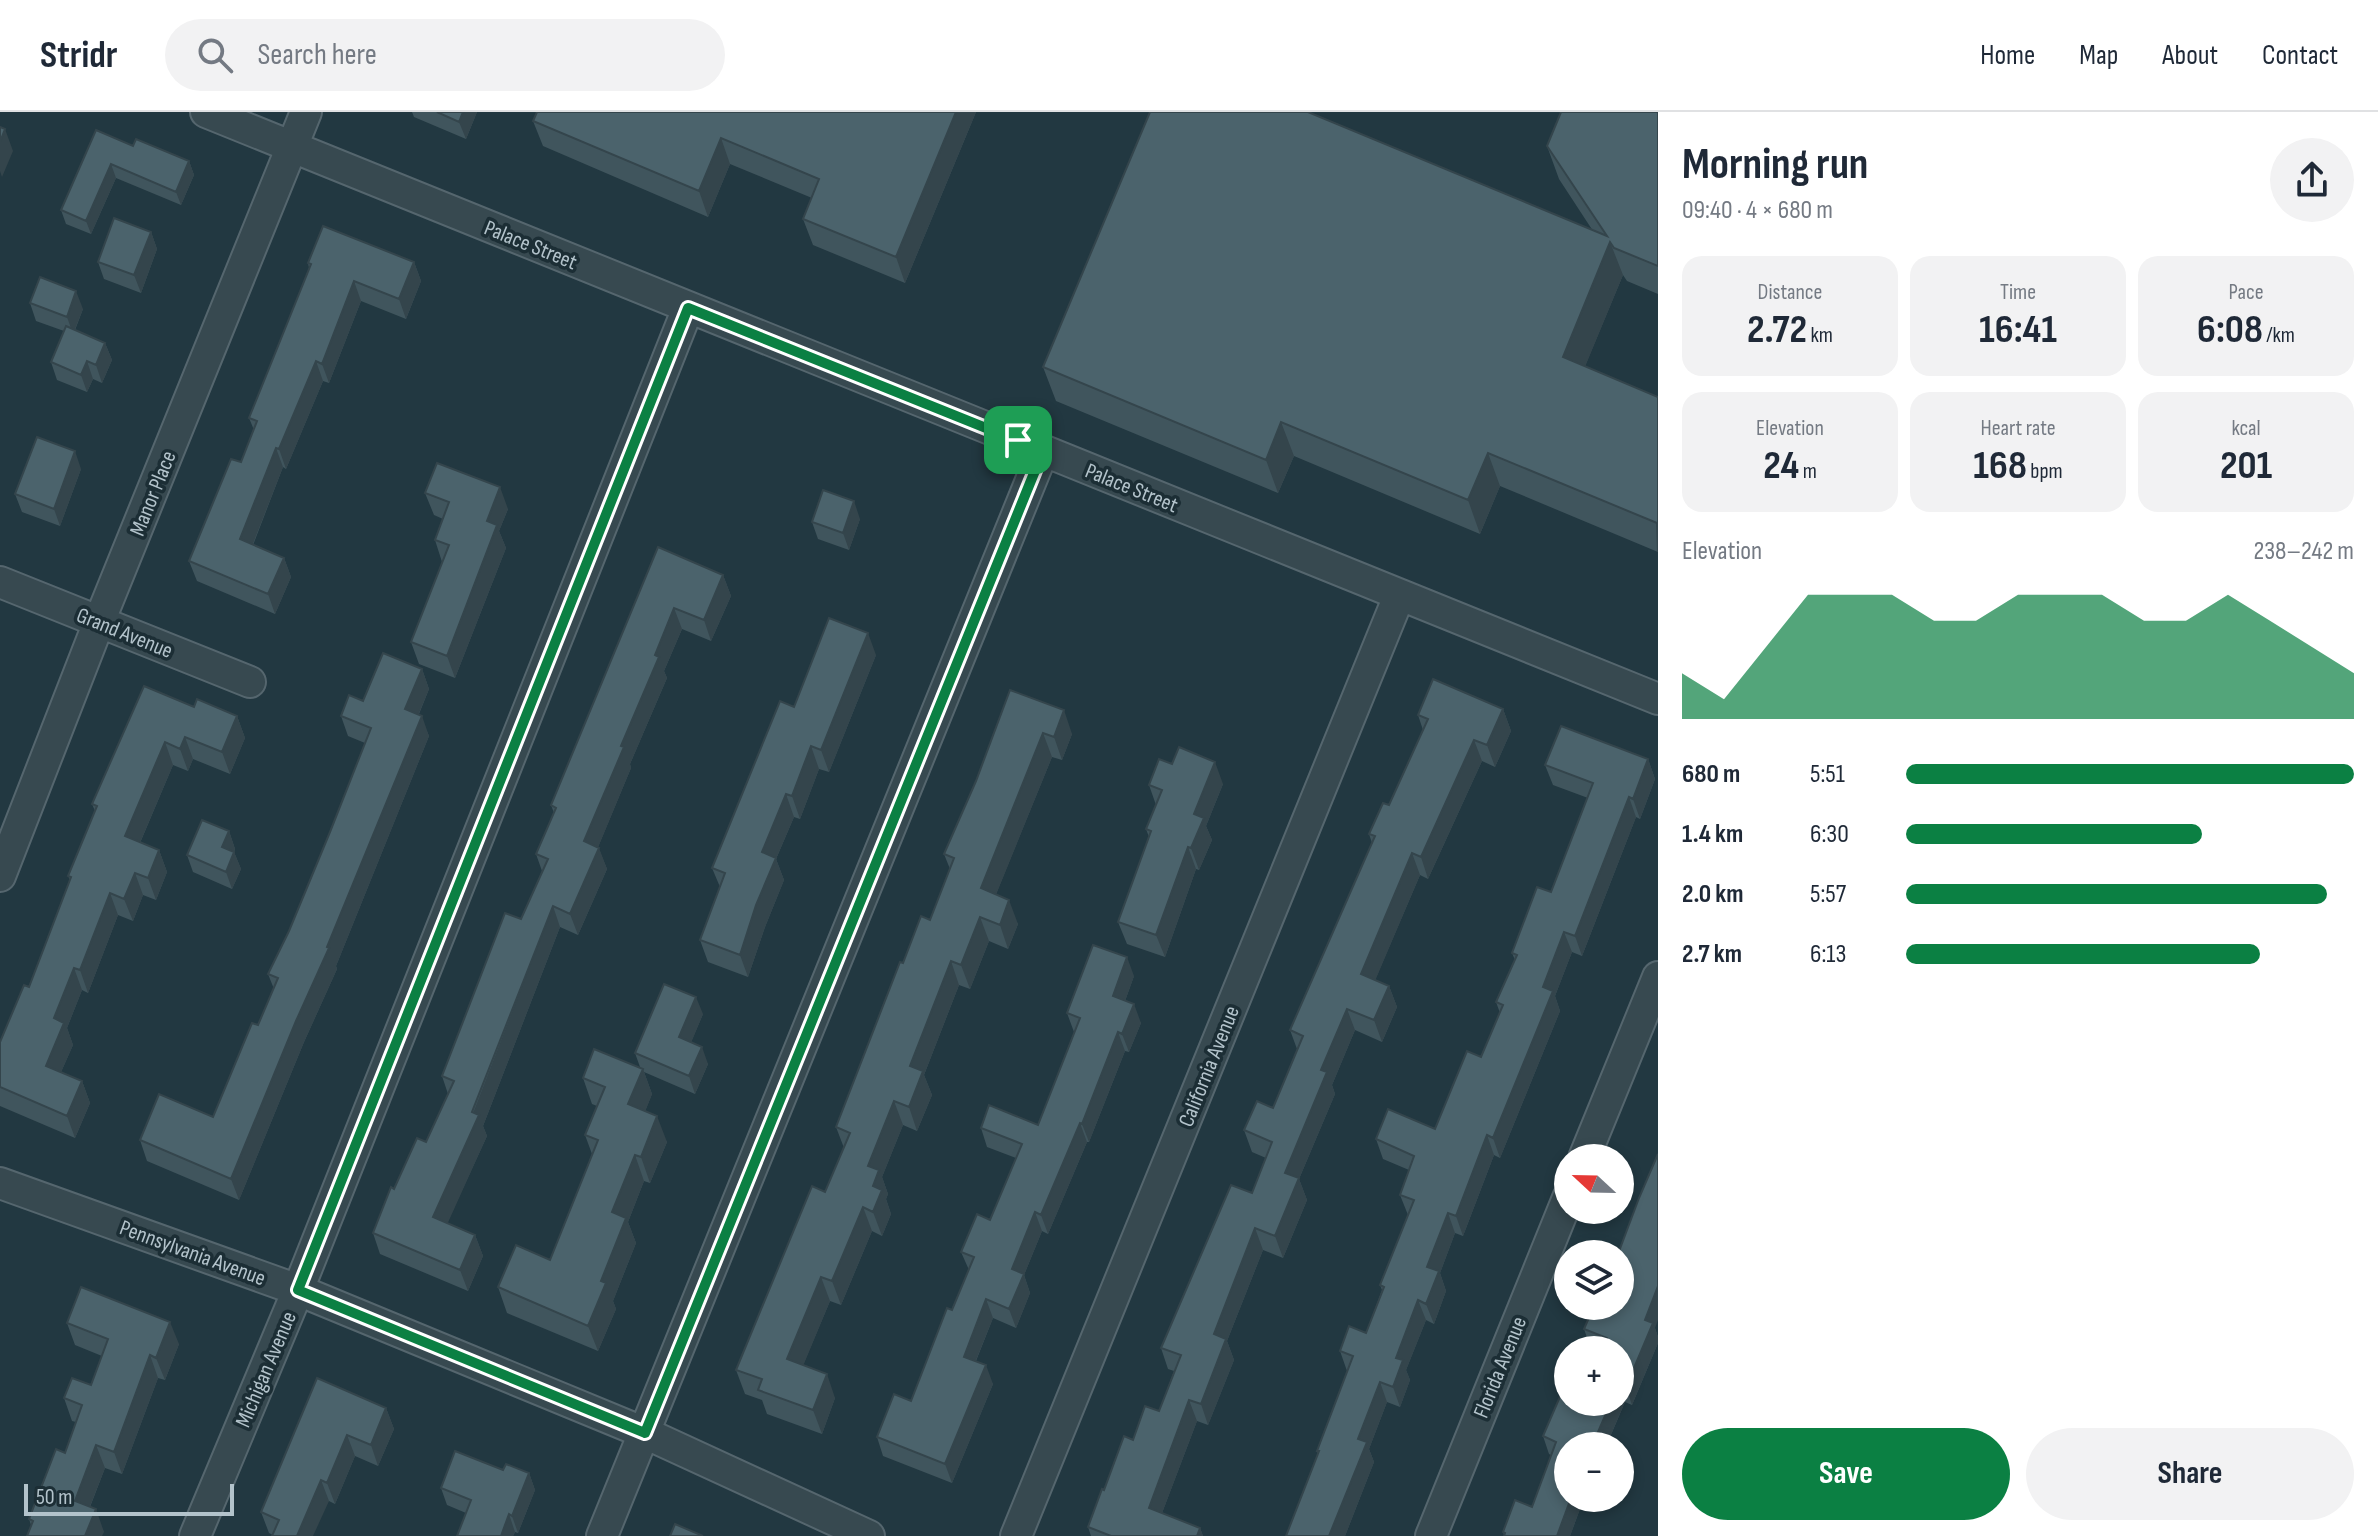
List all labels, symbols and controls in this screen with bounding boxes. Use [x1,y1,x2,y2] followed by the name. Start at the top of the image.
[165,19,725,91] search box
[40,33,117,78] text: Stridr
[193,33,237,77] icon: search
[257,37,377,73] text: Search here
[1980,39,2035,72] text: Home
[2079,39,2118,72] text: Map
[2162,39,2218,72] text: About
[2262,39,2338,72] text: Contact
[1682,138,1868,191] text: Morning run
[2270,138,2354,222] button: share
[1682,195,1833,226] text: 09:40 · 4 × 680 m
[480,215,581,276] street label: Palace Street
[1758,279,1822,306] text: Distance
[2000,279,2036,306] text: Time
[2228,279,2264,306] text: Pace
[1747,306,1807,354] text: 2.72
[1979,306,2057,354] text: 16:41
[2197,306,2263,354] text: 6:08
[1807,322,1833,349] text: km
[2263,322,2295,349] text: /km
[984,406,1052,474] pin
[1756,415,1824,442] text: Elevation
[1980,415,2056,442] text: Heart rate
[2231,415,2261,442] text: kcal
[996,418,1040,462] icon: arrive
[1763,442,1799,490] text: 24
[1973,442,2027,490] text: 168
[2220,442,2272,490] text: 201
[124,447,183,540] street label: Manor Place
[1081,458,1182,519] street label: Palace Street
[1799,458,1817,485] text: m
[2027,458,2063,485] text: bpm
[1682,536,1762,567] text: Elevation
[2253,536,2354,567] text: 238–242 m
[72,602,176,665] street label: Grand Avenue
[1682,759,1740,790] text: 680 m
[1810,759,1845,790] text: 5:51
[1682,819,1743,850] text: 1.4 km
[1810,819,1849,850] text: 6:30
[1682,879,1743,910] text: 2.0 km
[1810,879,1846,910] text: 5:57
[1682,939,1742,970] text: 2.7 km
[1810,939,1846,970] text: 6:13
[1173,1002,1246,1131] street label: California Avenue
[1554,1144,1634,1224] north arrow
[1554,1144,1634,1512] map controls
[116,1215,269,1292] street label: Pennsylvania Avenue
[1554,1240,1634,1320] button: layers
[230,1308,303,1432] street label: Michigan Avenue
[1468,1313,1533,1422] street label: Florida Avenue
[1554,1336,1634,1416] button: +
[1682,1428,2010,1520] button: Save
[2026,1428,2354,1520] button: Share
[1554,1432,1634,1512] button: −
[24,1480,234,1516] scale bar
[36,1484,72,1511] text: 50 m

